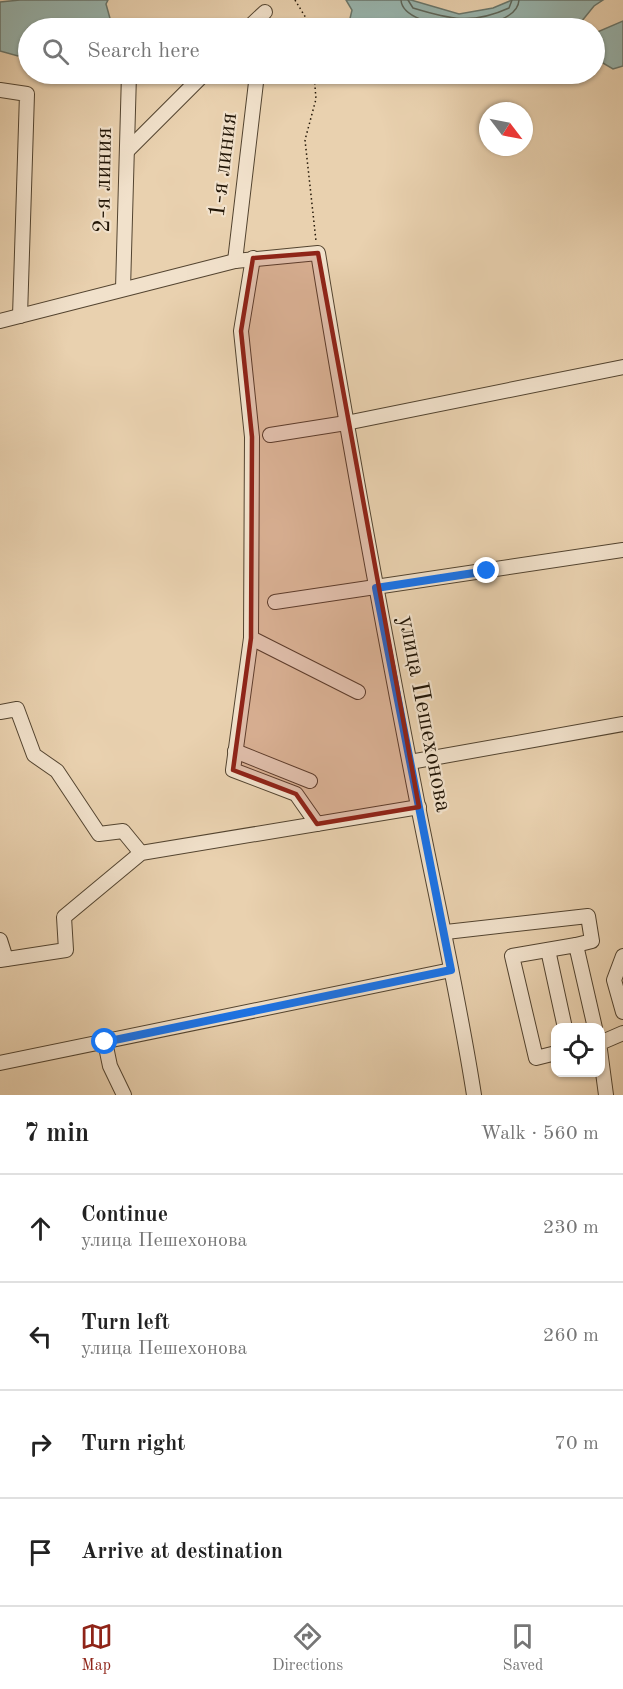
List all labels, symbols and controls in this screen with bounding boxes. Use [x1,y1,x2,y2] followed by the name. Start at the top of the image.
[18,18,605,84] search box
[39,35,72,68] icon: search
[87,40,200,62] text: Search here
[479,102,533,156] north arrow
[206,111,242,219] street label: 1-я линия
[91,127,117,233] street label: 2-я линия
[473,557,499,583] route end
[393,614,455,814] street label: улица Пешехонова
[551,1023,605,1077] map controls
[551,1023,605,1077] button: locate
[91,1028,117,1054] route start
[24,1121,89,1147] text: 7 min
[480,1124,599,1144] text: Walk · 560 m
[81,1204,168,1226] text: Continue
[24,1212,57,1245] icon: ahead
[543,1218,599,1238] text: 230 m
[81,1231,247,1251] text: улица Пешехонова
[81,1312,170,1334] text: Turn left
[24,1320,57,1353] icon: left
[543,1326,599,1346] text: 260 m
[81,1339,247,1359] text: улица Пешехонова
[24,1428,57,1461] icon: right
[81,1433,185,1455] text: Turn right
[554,1434,599,1454] text: 70 m
[24,1536,57,1569] icon: arrive
[81,1541,283,1563] text: Arrive at destination
[80,1620,113,1676] tab: Map
[272,1620,343,1676] tab: Directions
[503,1620,543,1676] tab: Saved

